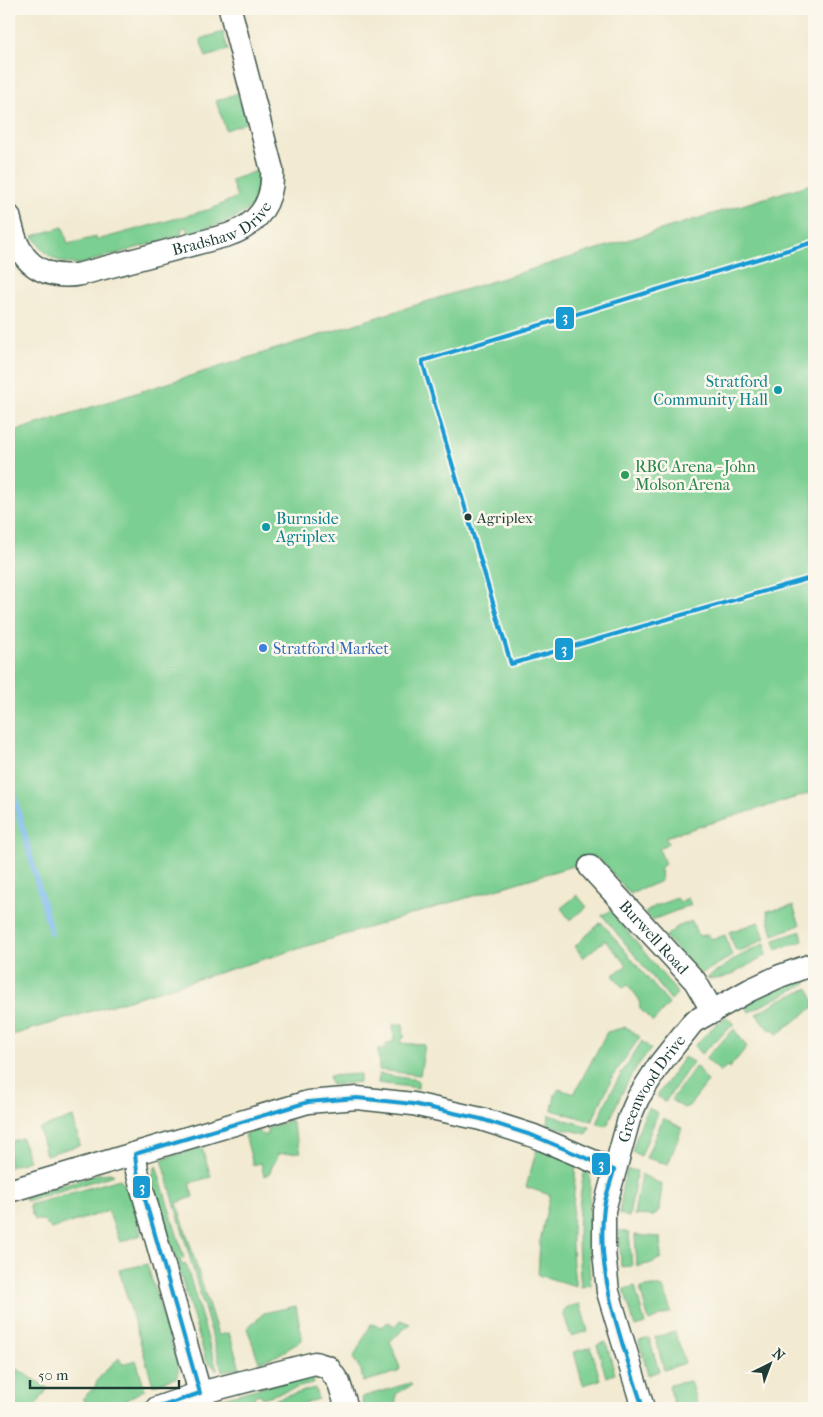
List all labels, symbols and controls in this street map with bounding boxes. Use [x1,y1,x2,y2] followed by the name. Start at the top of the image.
[170,198,276,259] street label: Bradshaw Drive
[555,306,575,330] line badge: 3
[562,309,568,326] text: 3
[653,372,769,409] place label: Stratford Community Hall
[772,384,784,396] marker: Stratford Community Hall
[635,457,757,494] place label: RBC Arena - John Molson Arena
[619,469,631,481] marker: RBC Arena - John Molson Arena
[275,509,339,546] place label: Burnside Agriplex
[476,509,533,527] place label: Agriplex
[463,512,473,522] marker: Agriplex
[260,521,272,533] marker: Burnside Agriplex
[554,637,574,661] line badge: 3
[273,639,389,658] place label: Stratford Market
[561,641,567,658] text: 3
[257,642,269,654] marker: Stratford Market
[615,896,693,978] street label: Burwell Road
[614,1031,689,1145] street label: Greenwood Drive
[591,1152,611,1176] line badge: 3
[598,1156,604,1173] text: 3
[132,1175,151,1199] line badge: 3
[139,1179,145,1196] text: 3
[746,1340,796,1390] north arrow
[769,1345,788,1365] text: N
[30,1357,179,1389] scale bar
[38,1366,69,1384] text: 50 m

